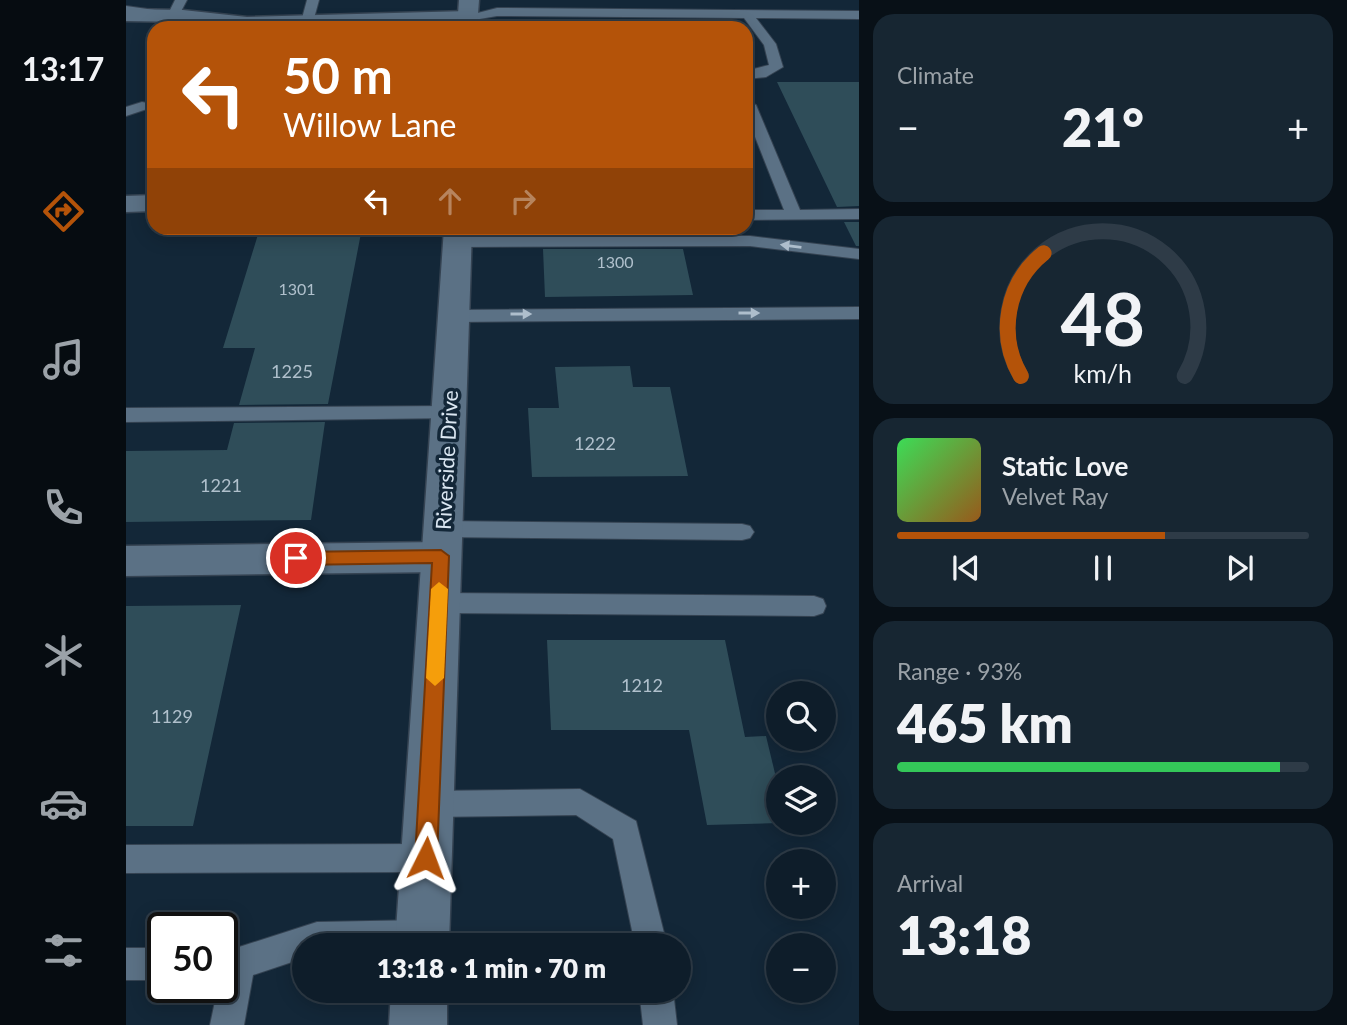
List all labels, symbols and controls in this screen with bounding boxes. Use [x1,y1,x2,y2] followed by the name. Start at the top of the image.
[283,46,393,104] text: 50 m
[22,49,104,88] text: 13:17
[168,49,259,140] icon: left
[897,61,974,89] text: Climate
[1062,96,1144,158] text: 21°
[897,104,919,150] text: −
[1287,104,1309,150] text: +
[283,105,456,144] text: Willow Lane
[358,182,396,220] icon: left
[431,182,469,220] icon: ahead
[504,182,542,220] icon: right
[39,187,88,236] icon: directions
[780,240,802,251] one-way arrow
[596,252,634,271] house number: 1300
[1061,275,1145,363] text: 48
[278,279,316,298] house number: 1301
[738,307,760,319] one-way arrow
[511,308,533,319] one-way arrow
[39,335,88,384] icon: music
[1074,358,1132,388] text: km/h
[271,360,313,382] house number: 1225
[430,390,462,530] street label: Riverside Drive
[574,432,616,454] house number: 1222
[1002,450,1129,482] text: Static Love
[200,474,242,496] house number: 1221
[1002,482,1108,510] text: Velvet Ray
[39,483,88,532] icon: phone
[266,528,326,588] pin
[277,539,315,577] icon: arrive
[947,549,985,587] icon: previous
[1084,549,1122,587] icon: pause
[1221,549,1259,587] icon: next
[39,631,88,680] icon: climate
[897,657,1022,685] text: Range · 93%
[621,674,663,696] house number: 1212
[766,681,836,1003] map controls
[766,681,836,751] button: search
[897,692,1073,754] text: 465 km
[151,705,193,727] house number: 1129
[766,765,836,835] button: layers
[39,779,88,828] icon: car
[389,821,463,895] position arrow
[766,849,836,919] button: +
[897,869,963,897] text: Arrival
[897,904,1031,966] text: 13:18
[147,912,238,1003] speed limit sign: 50
[39,926,88,975] icon: filters
[766,933,836,1003] button: −
[377,952,606,984] text: 13:18 · 1 min · 70 m

